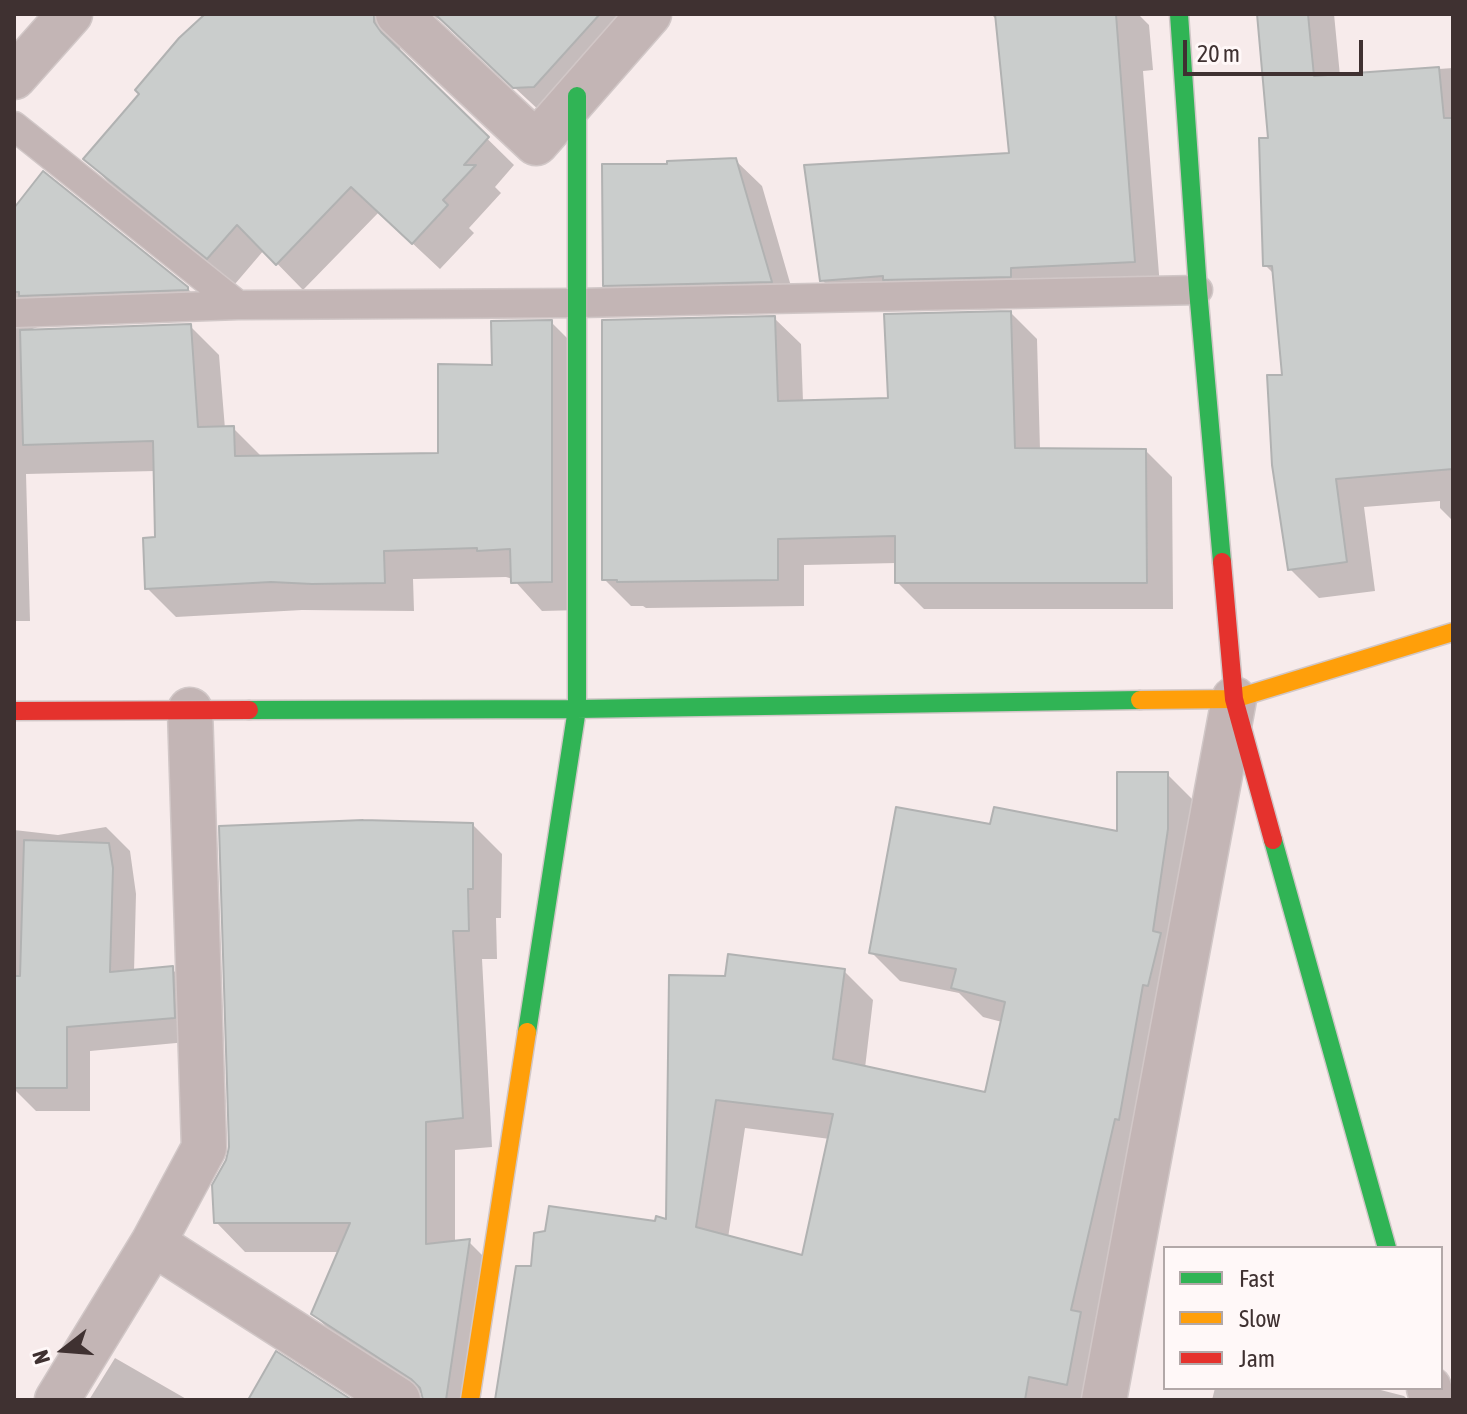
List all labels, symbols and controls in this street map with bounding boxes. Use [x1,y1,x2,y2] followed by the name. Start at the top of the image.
[1187,24,1367,74] scale bar
[1197,40,1240,67] text: 20 m
[1163,1246,1443,1390] legend
[1239,1265,1275,1292] text: Fast
[1239,1305,1281,1332] text: Slow
[24,1310,104,1390] north arrow
[1239,1345,1275,1372] text: Jam
[27,1347,55,1367] text: N

